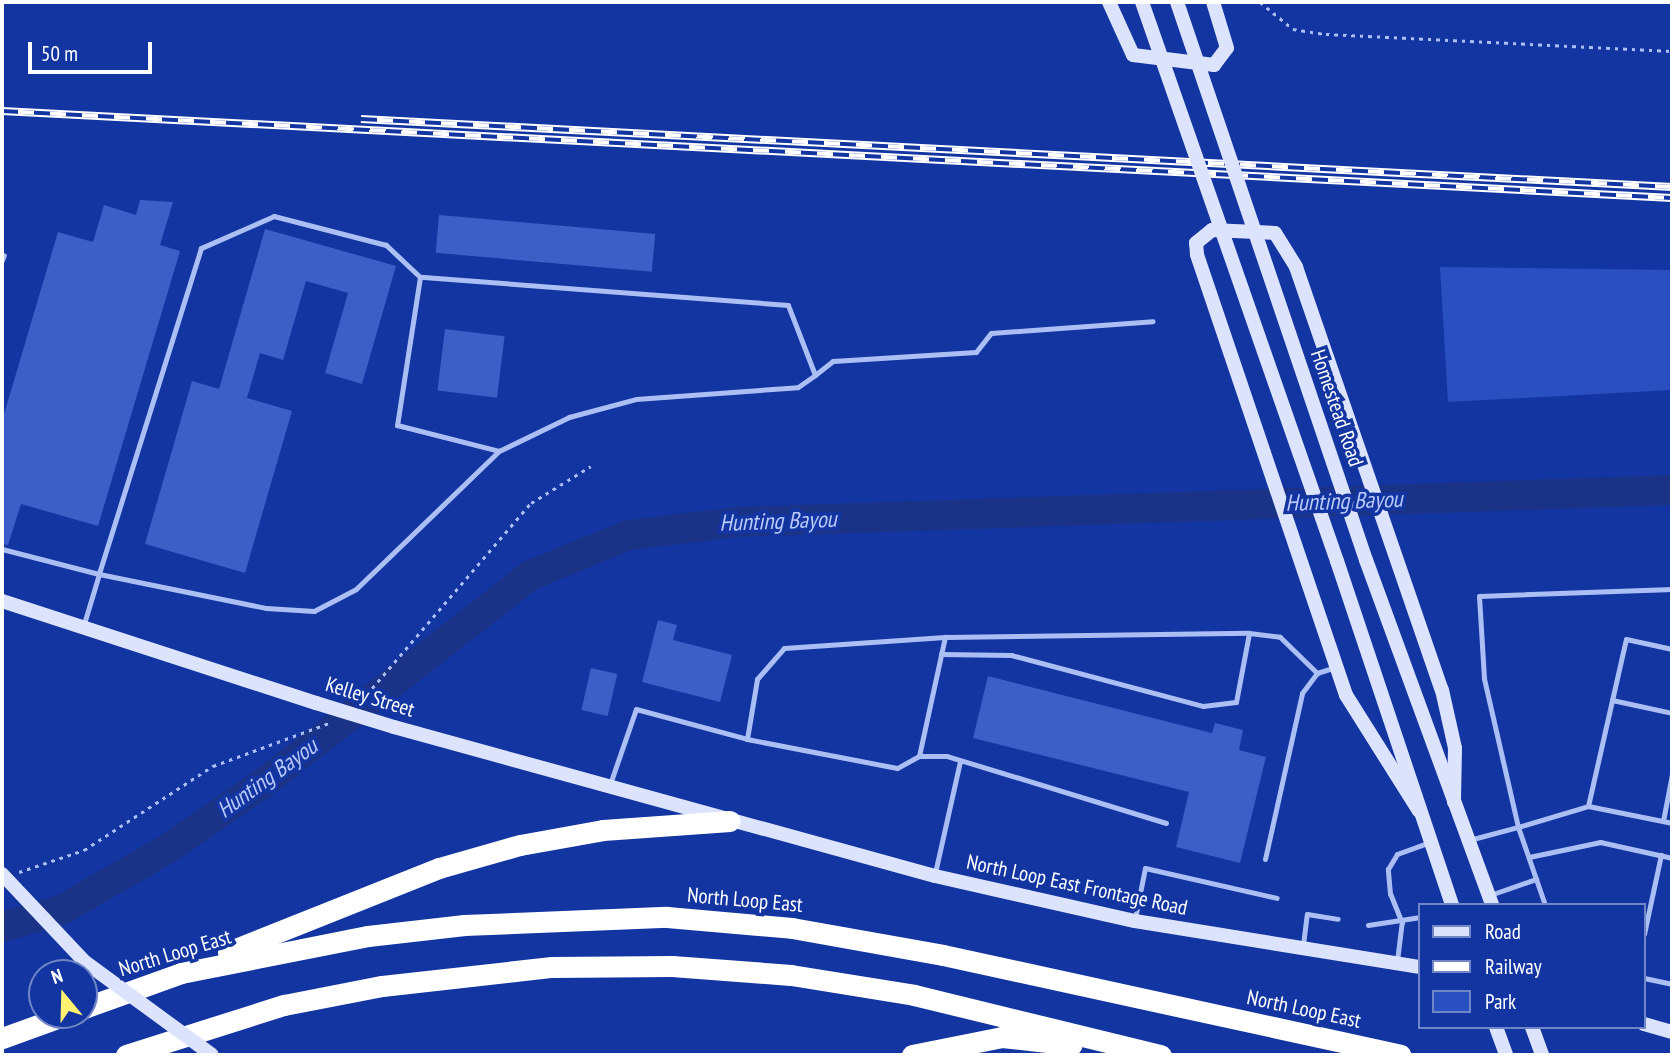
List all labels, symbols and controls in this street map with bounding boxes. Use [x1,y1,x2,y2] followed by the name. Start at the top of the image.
[32,28,156,72] scale bar
[41,40,78,67] text: 50 m
[1305,346,1369,470] street label: Homestead Road
[1285,485,1403,517] water label: Hunting Bayou
[719,505,837,537] water label: Hunting Bayou
[322,671,418,723] street label: Kelley Street
[211,732,323,824] water label: Hunting Bayou
[964,849,1190,921] street label: North Loop East Frontage Road
[686,882,804,918] street label: North Loop East
[1418,903,1646,1029] legend
[1485,918,1521,945] text: Road
[116,924,234,982] street label: North Loop East
[1485,953,1542,980] text: Railway
[28,959,98,1029] north arrow
[48,963,66,989] text: N
[1245,985,1363,1033] street label: North Loop East
[1485,988,1516,1015] text: Park

